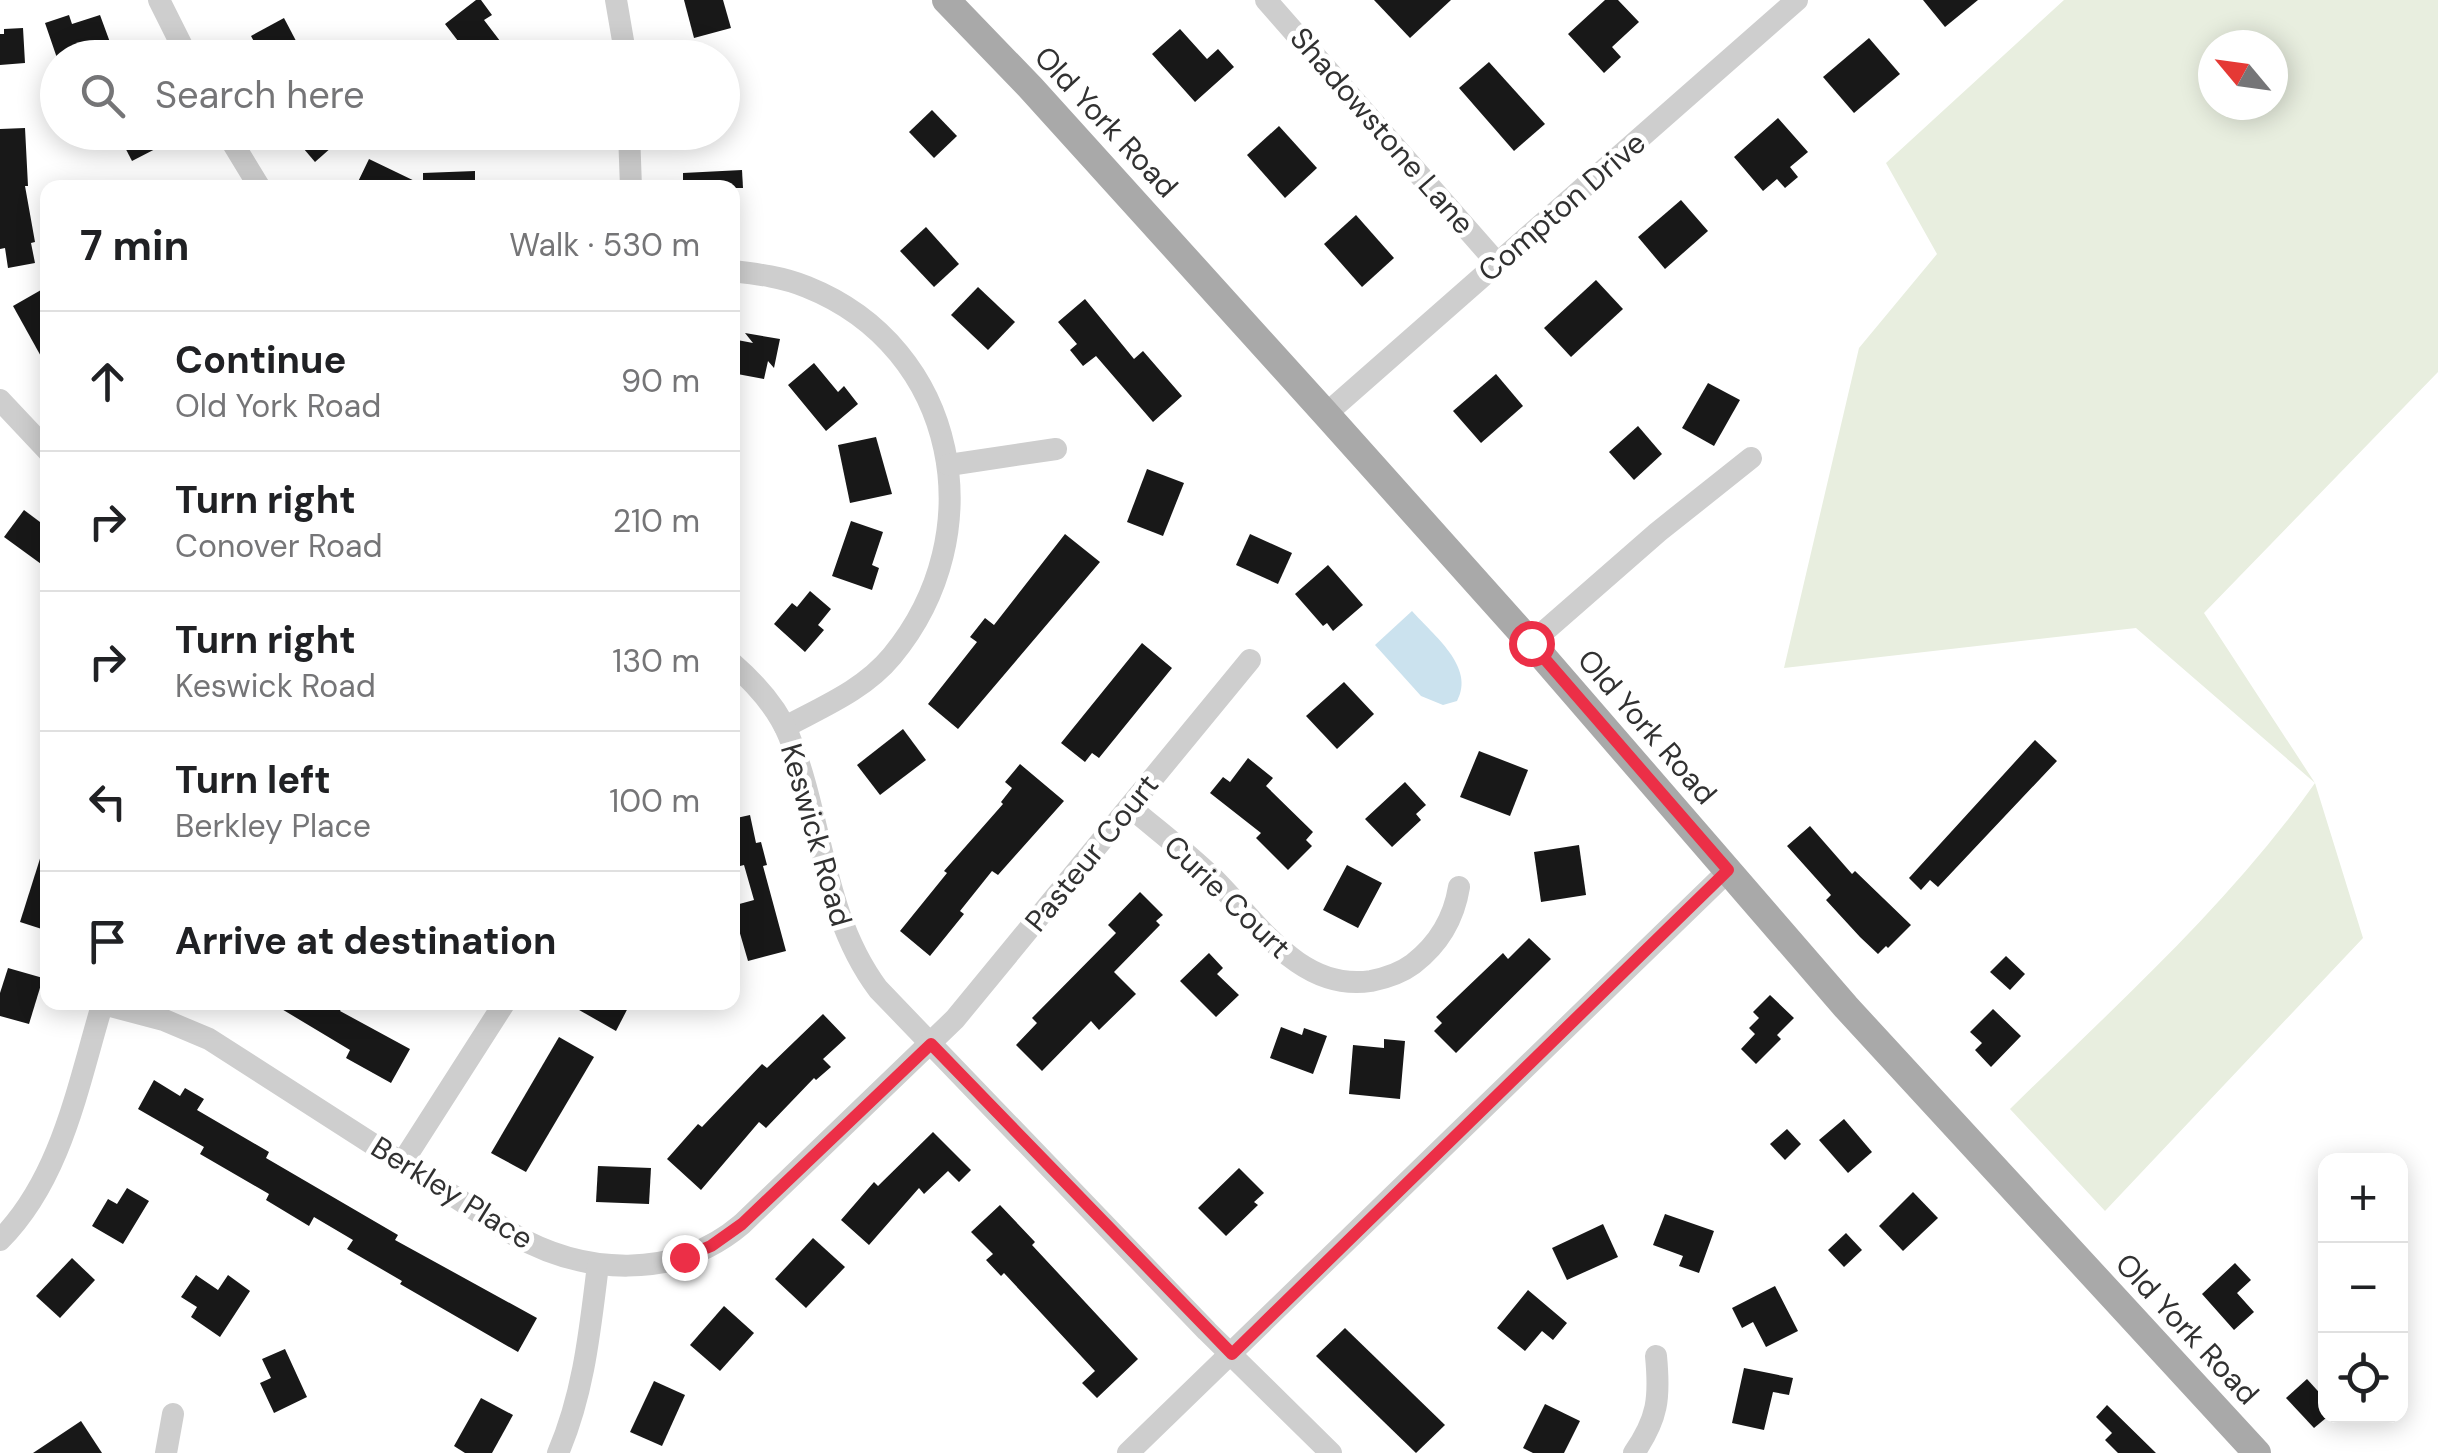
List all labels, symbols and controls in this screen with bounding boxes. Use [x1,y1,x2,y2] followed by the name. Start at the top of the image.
[1282,19,1483,242] street label: Shadowstone Lane
[2198,30,2288,120] north arrow
[1026,38,1187,206] street label: Old York Road
[40,40,740,150] search box
[75,68,130,123] icon: search
[155,70,365,120] text: Search here
[1470,123,1654,290] street label: Compton Drive
[80,218,189,273] text: 7 min
[509,224,700,266] text: Walk · 530 m
[175,335,346,385] text: Continue
[80,354,135,409] icon: ahead
[621,360,700,402] text: 90 m
[175,385,381,427] text: Old York Road
[175,475,356,525] text: Turn right
[80,494,135,549] icon: right
[613,500,700,542] text: 210 m
[175,525,383,567] text: Conover Road
[175,615,356,665] text: Turn right
[1509,621,1555,667] route start
[80,634,135,689] icon: right
[612,640,700,682] text: 130 m
[1569,641,1726,812] street label: Old York Road
[175,665,376,707] text: Keswick Road
[772,739,861,931] street label: Keswick Road
[175,755,331,805] text: Turn left
[1016,766,1167,939] street label: Pasteur Court
[80,774,135,829] icon: left
[609,780,700,822] text: 100 m
[175,805,371,847] text: Berkley Place
[1156,827,1299,967] street label: Curie Court
[80,914,135,969] icon: arrive
[175,916,557,966] text: Arrive at destination
[364,1127,541,1258] street label: Berkley Place
[2318,1153,2408,1423] map controls
[2318,1153,2408,1243] button: +
[662,1235,708,1281] route end
[2318,1243,2408,1333] button: −
[2107,1245,2268,1413] street label: Old York Road
[2318,1333,2408,1423] button: locate

